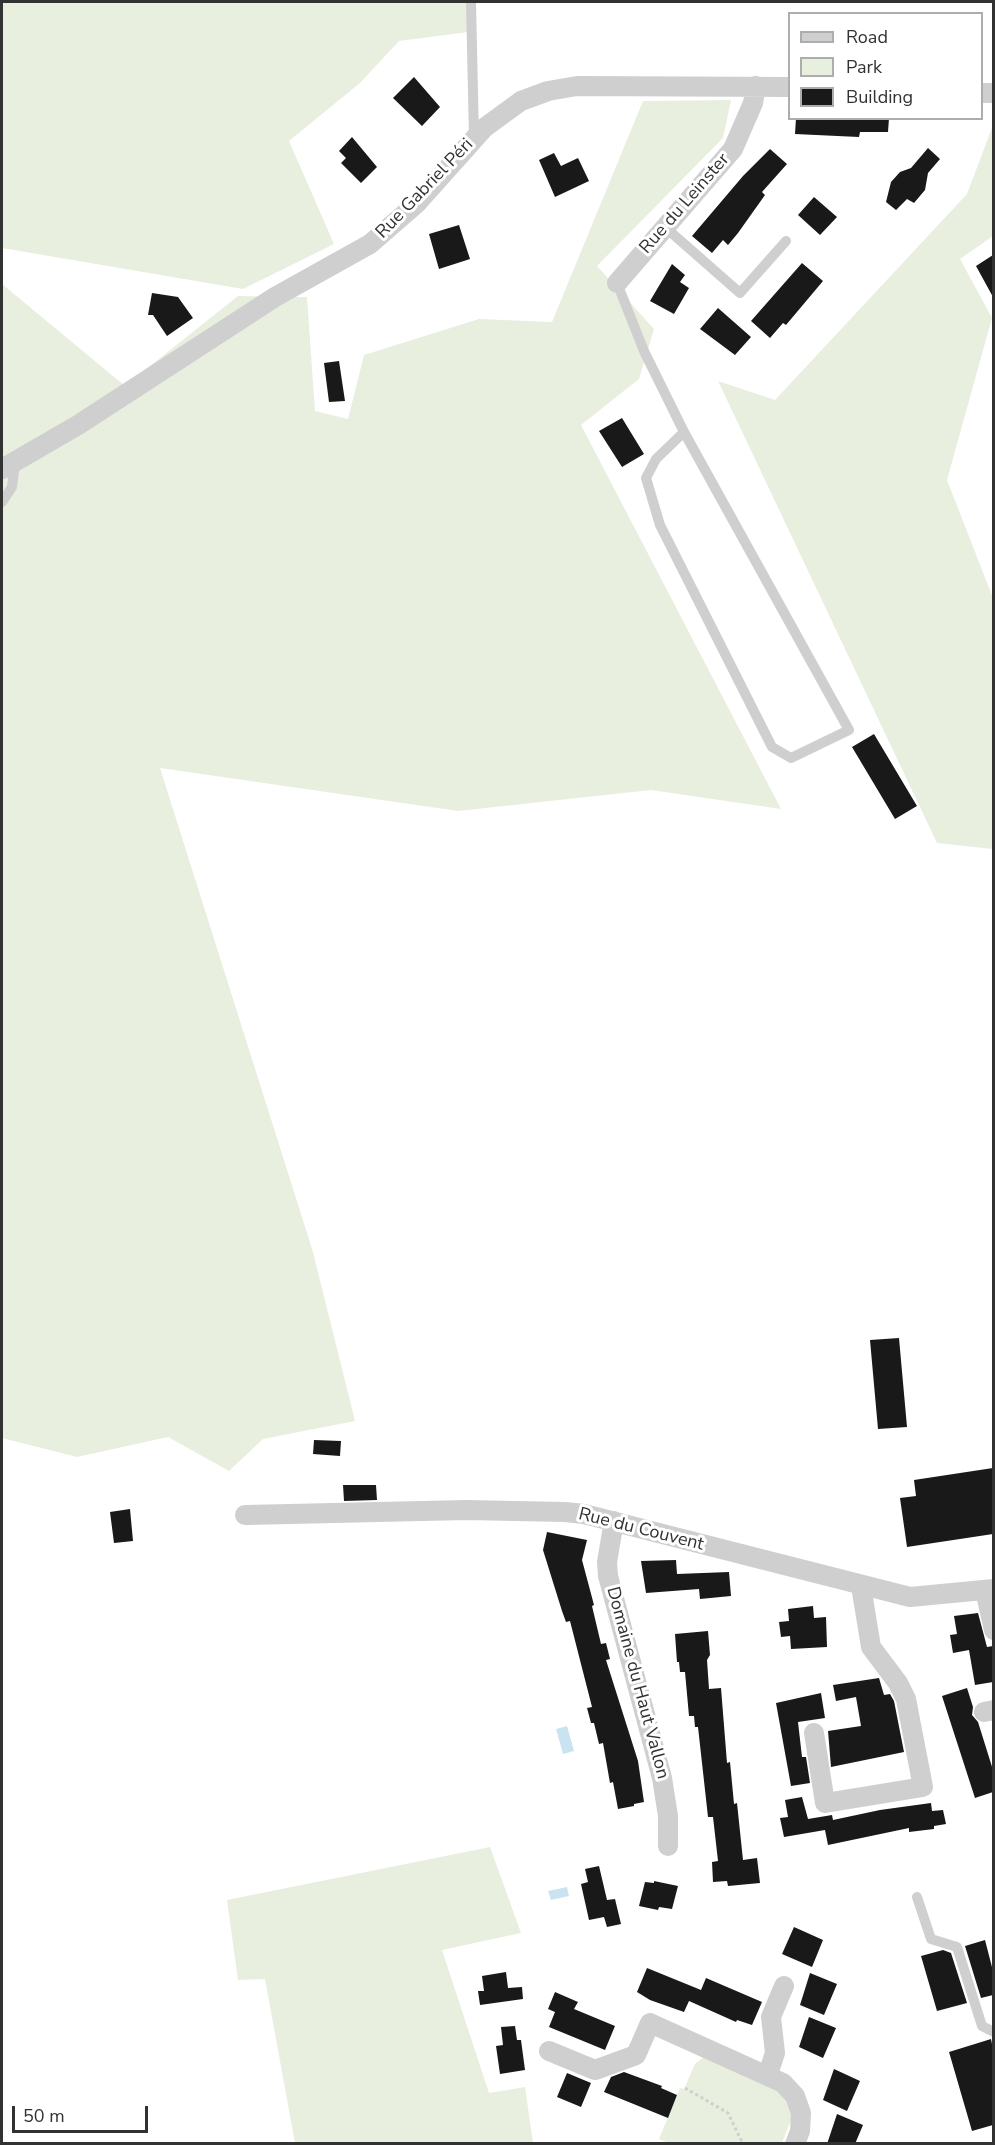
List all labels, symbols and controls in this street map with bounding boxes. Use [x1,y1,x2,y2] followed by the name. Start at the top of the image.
[788,12,983,120] legend
[846,25,888,49] text: Road
[846,55,882,79] text: Park
[846,85,913,109] text: Building
[372,134,478,244] street label: Rue Gabriel Péri
[636,149,734,259] street label: Rue du Leinster
[576,1504,706,1556] street label: Rue du Couvent
[601,1585,673,1781] street label: Domaine du Haut Vallon
[15,2094,152,2132] scale bar
[23,2104,65,2128] text: 50 m

